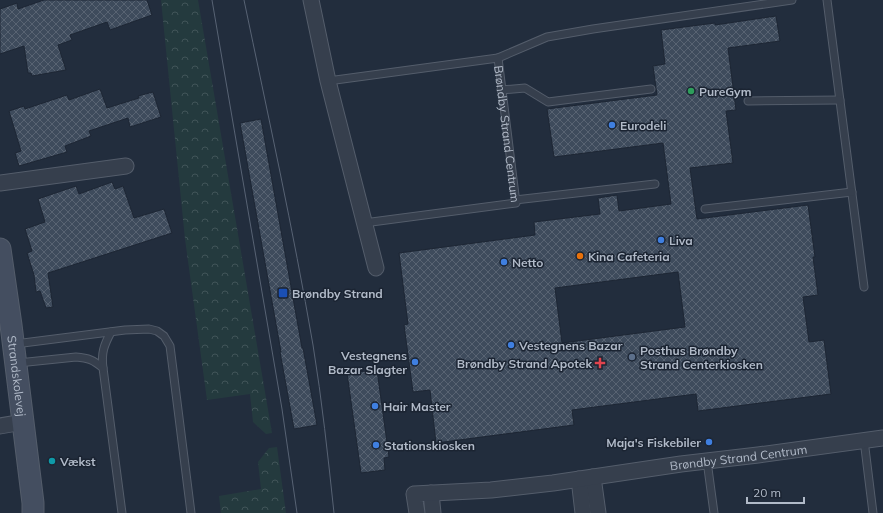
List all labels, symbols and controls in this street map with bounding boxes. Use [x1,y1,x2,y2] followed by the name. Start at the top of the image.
[491,64,523,203] street label: Brøndby Strand Centrum
[699,84,752,99] place label: PureGym
[686,86,696,96] marker: PureGym
[620,118,666,133] place label: Eurodeli
[607,120,617,130] marker: Eurodeli
[669,233,693,248] place label: Liva
[656,235,666,245] marker: Liva
[588,249,670,264] place label: Kina Cafeteria
[575,251,585,261] marker: Kina Cafeteria
[512,255,543,270] place label: Netto
[499,257,509,267] marker: Netto
[292,286,383,301] place label: Brøndby Strand
[277,287,289,299] marker: Brøndby Strand
[5,335,30,417] street label: Strandskolevej
[518,338,623,353] place label: Vestegnens Bazar
[506,340,516,350] marker: Vestegnens Bazar
[640,343,763,372] place label: Posthus Brøndby Strand Centerkiosken
[328,348,407,377] place label: Vestegnens Bazar Slagter
[627,352,637,362] marker: Posthus Brøndby Strand Centerkiosken
[457,356,592,371] place label: Brøndby Strand Apotek
[410,357,420,367] marker: Vestegnens Bazar Slagter
[595,358,605,368] marker: Brøndby Strand Apotek
[383,399,451,414] place label: Hair Master
[370,401,380,411] marker: Hair Master
[606,435,701,450] place label: Maja's Fiskebiler
[704,437,714,447] marker: Maja's Fiskebiler
[384,438,475,453] place label: Stationskiosken
[371,440,381,450] marker: Stationskiosken
[669,441,808,473] street label: Brøndby Strand Centrum
[59,454,96,469] place label: Vækst
[47,456,57,466] marker: Vækst
[747,479,804,505] scale bar
[753,485,781,500] text: 20 m

